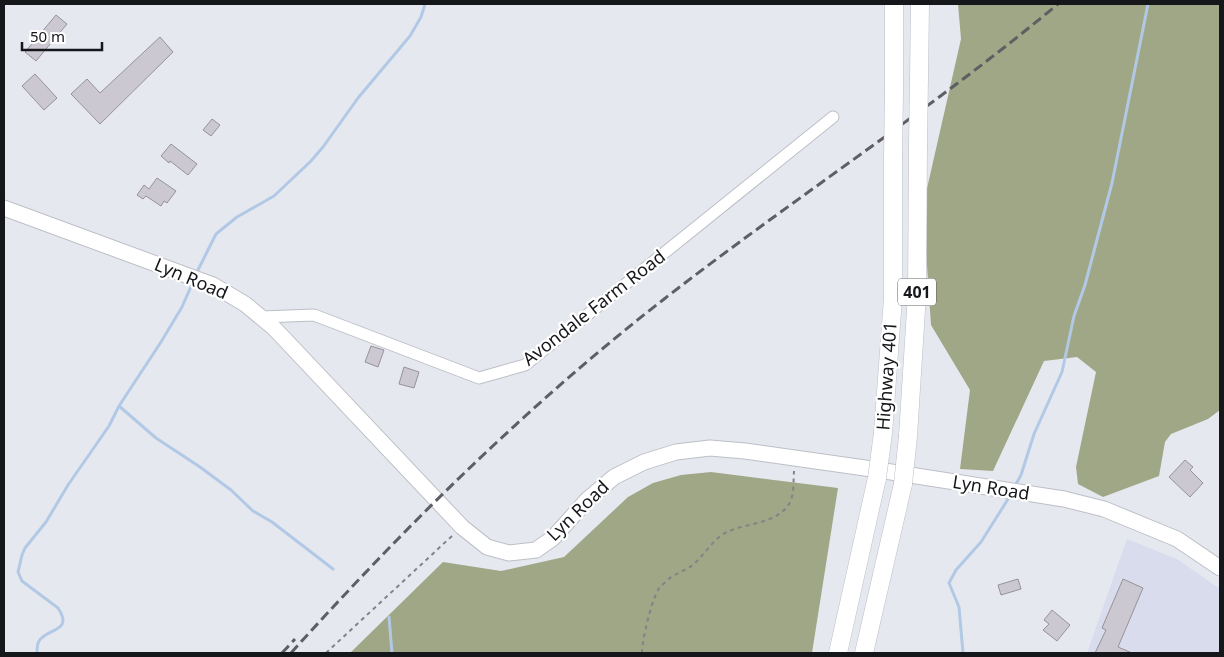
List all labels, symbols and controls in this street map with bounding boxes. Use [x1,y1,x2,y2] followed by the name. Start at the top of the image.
[22,20,102,52] scale bar
[30,26,65,46] text: 50 m
[517,244,670,371] street label: Avondale Farm Road
[151,252,232,304] street label: Lyn Road
[898,278,936,306] road number: 401
[870,321,902,431] street label: Highway 401
[951,469,1031,505] street label: Lyn Road
[541,475,614,546] street label: Lyn Road

